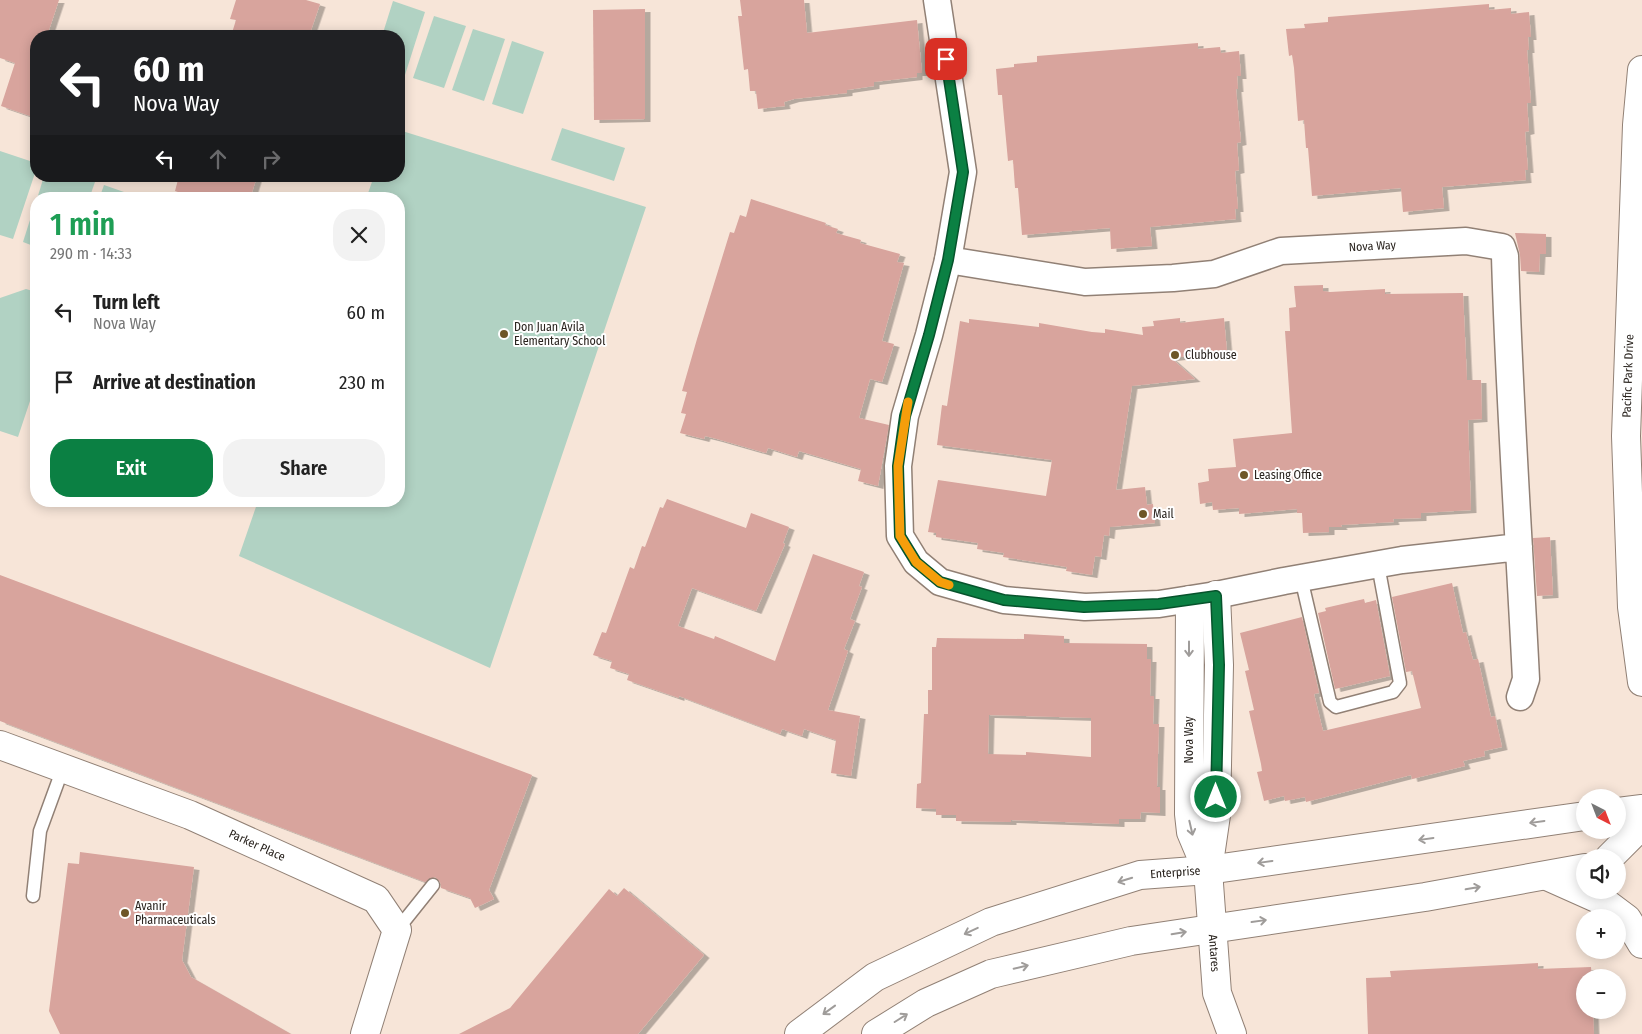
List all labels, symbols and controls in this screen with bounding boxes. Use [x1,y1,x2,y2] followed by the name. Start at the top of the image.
[925,38,967,80] pin
[932,45,960,73] icon: arrive
[133,48,204,90] text: 60 m
[50,50,115,115] icon: left
[133,90,219,117] text: Nova Way
[151,145,179,173] icon: left
[204,145,232,173] icon: ahead
[257,145,285,173] icon: right
[50,207,115,243] text: 1 min
[333,209,385,261] button: close
[1348,238,1397,254] street label: Nova Way
[50,244,132,263] text: 290 m · 14:33
[93,291,160,314] text: Turn left
[50,298,78,326] icon: left
[347,301,385,324] text: 60 m
[93,314,156,333] text: Nova Way
[514,320,605,348] place label: Don Juan Avila Elementary School
[498,328,510,340] marker: Don Juan Avila Elementary School
[1620,334,1636,418] street label: Pacific Park Drive
[1185,348,1237,362] place label: Clubhouse
[1169,349,1181,361] marker: Clubhouse
[50,368,78,396] icon: arrive
[93,371,256,394] text: Arrive at destination
[339,371,385,394] text: 230 m
[50,439,213,497] button: Exit
[223,439,385,497] button: Share
[1254,468,1322,482] place label: Leasing Office
[1238,469,1250,481] marker: Leasing Office
[1153,507,1174,521] place label: Mail
[1137,508,1149,520] marker: Mail
[1184,640,1194,656] one-way arrow
[1182,716,1196,764] street label: Nova Way
[1189,770,1241,822] position arrow
[1576,789,1626,839] north arrow
[1576,789,1626,1019] map controls
[1529,818,1545,828] one-way arrow
[1187,820,1196,836] one-way arrow
[227,826,287,864] street label: Parker Place
[1418,834,1434,844] one-way arrow
[1576,849,1626,899] button: sound
[1257,857,1273,867] one-way arrow
[1150,864,1201,881] street label: Enterprise
[1117,876,1133,885] one-way arrow
[1465,883,1481,893] one-way arrow
[135,899,216,927] place label: Avanir Pharmaceuticals
[119,907,131,919] marker: Avanir Pharmaceuticals
[1576,909,1626,959] button: +
[1251,916,1267,926] one-way arrow
[964,927,979,937] one-way arrow
[1171,928,1187,938] one-way arrow
[1206,934,1222,972] street label: Antares
[1012,962,1028,971] one-way arrow
[1576,969,1626,1019] button: −
[822,1005,836,1015] one-way arrow
[894,1013,908,1024] one-way arrow

